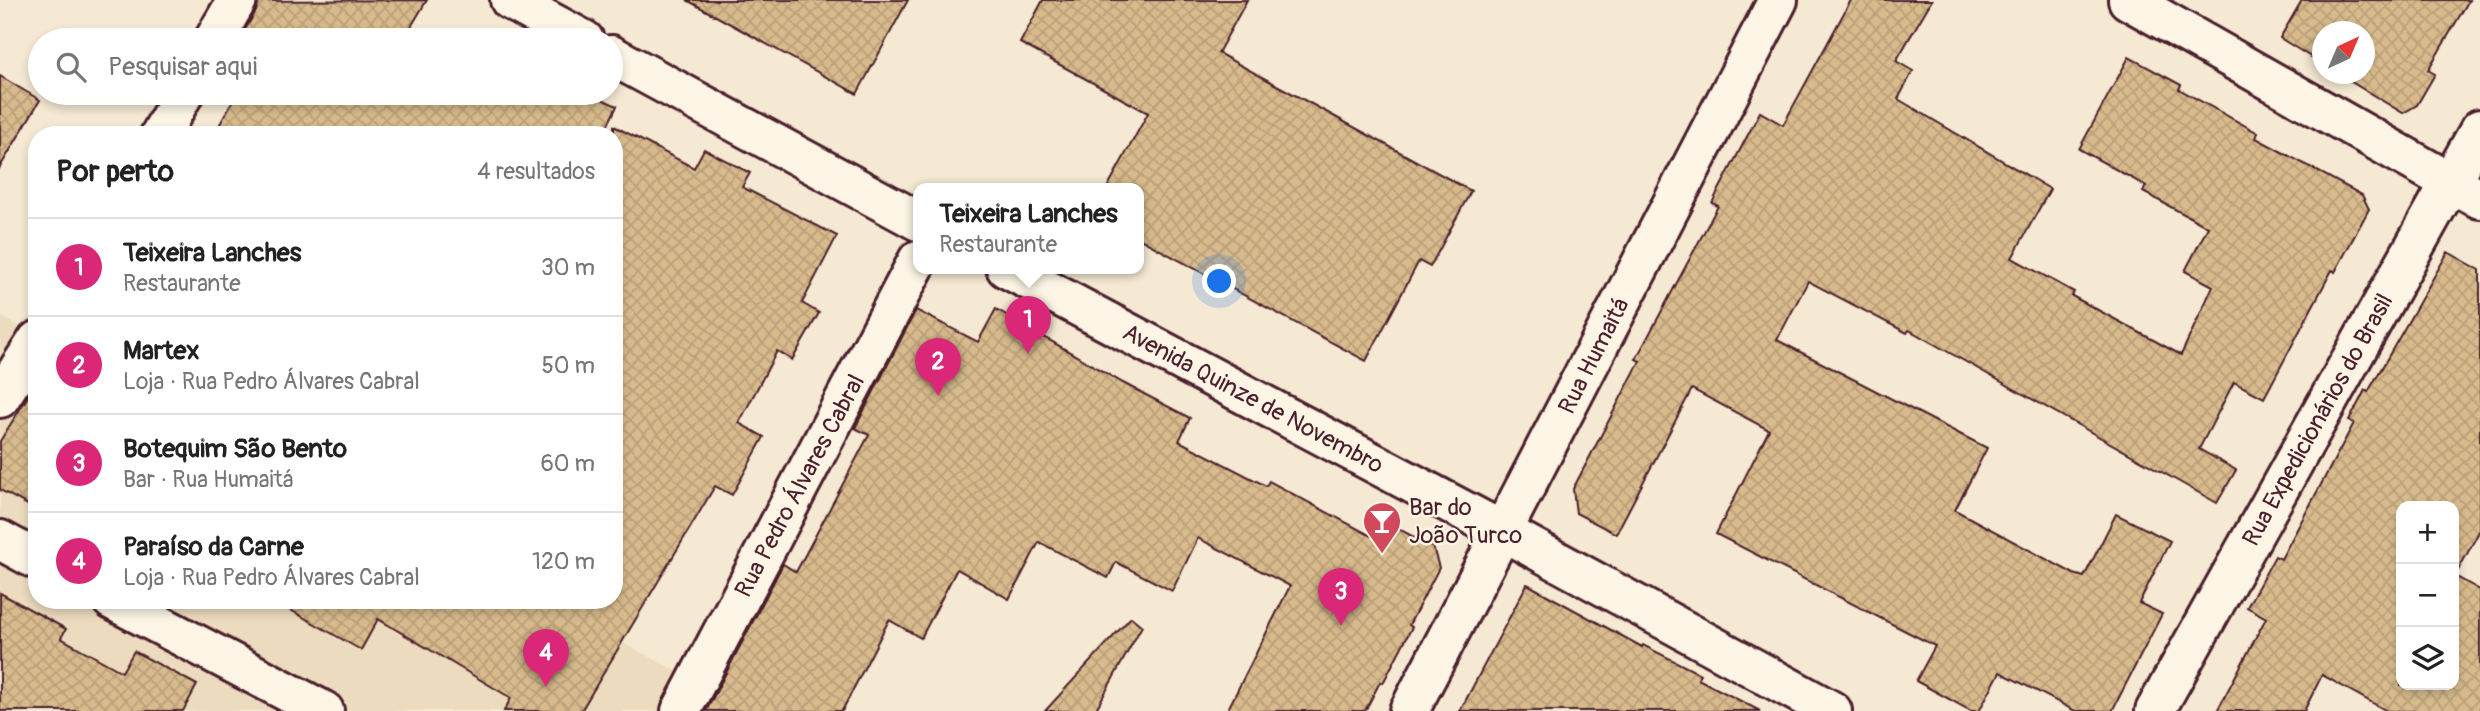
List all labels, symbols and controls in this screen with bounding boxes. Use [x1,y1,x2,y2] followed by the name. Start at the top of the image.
[2312,21,2375,84] north arrow
[28,28,623,105] search box
[52,48,90,86] icon: search
[108,51,257,83] text: Pesquisar aqui
[56,153,174,190] text: Por perto
[477,157,595,186] text: 4 resultados
[913,183,1144,274] popup
[939,198,1118,230] text: Teixeira Lanches
[939,230,1057,259] text: Restaurante
[123,237,301,269] text: Teixeira Lanches
[75,253,84,282] text: 1
[541,253,595,282] text: 30 m
[1202,264,1236,298] your location
[123,269,241,298] text: Restaurante
[2237,289,2399,551] street label: Rua Expedicionários do Brasil
[1552,293,1636,419] street label: Rua Humaitá
[1005,296,1051,354] pin: 1
[1118,318,1388,480] street label: Avenida Quinze de Novembro
[123,335,199,367] text: Martex
[915,338,961,396] pin: 2
[73,351,85,380] text: 2
[541,351,595,380] text: 50 m
[123,367,420,396] text: Loja · Rua Pedro Álvares Cabral
[729,370,871,602] street label: Rua Pedro Álvares Cabral
[123,433,347,465] text: Botequim São Bento
[73,449,85,478] text: 3
[540,449,595,478] text: 60 m
[123,465,294,494] text: Bar · Rua Humaitá
[1409,493,1522,550] place label: Bar do João Turco
[1361,500,1403,555] bar icon: Bar do João Turco
[2396,501,2459,690] map controls
[2396,501,2459,564] button: +
[123,531,304,563] text: Paraíso da Carne
[72,547,86,576] text: 4
[532,547,595,576] text: 120 m
[123,563,420,592] text: Loja · Rua Pedro Álvares Cabral
[2396,564,2459,627] button: −
[1318,568,1364,626] pin: 3
[2396,627,2459,690] button: layers
[523,629,569,687] pin: 4

